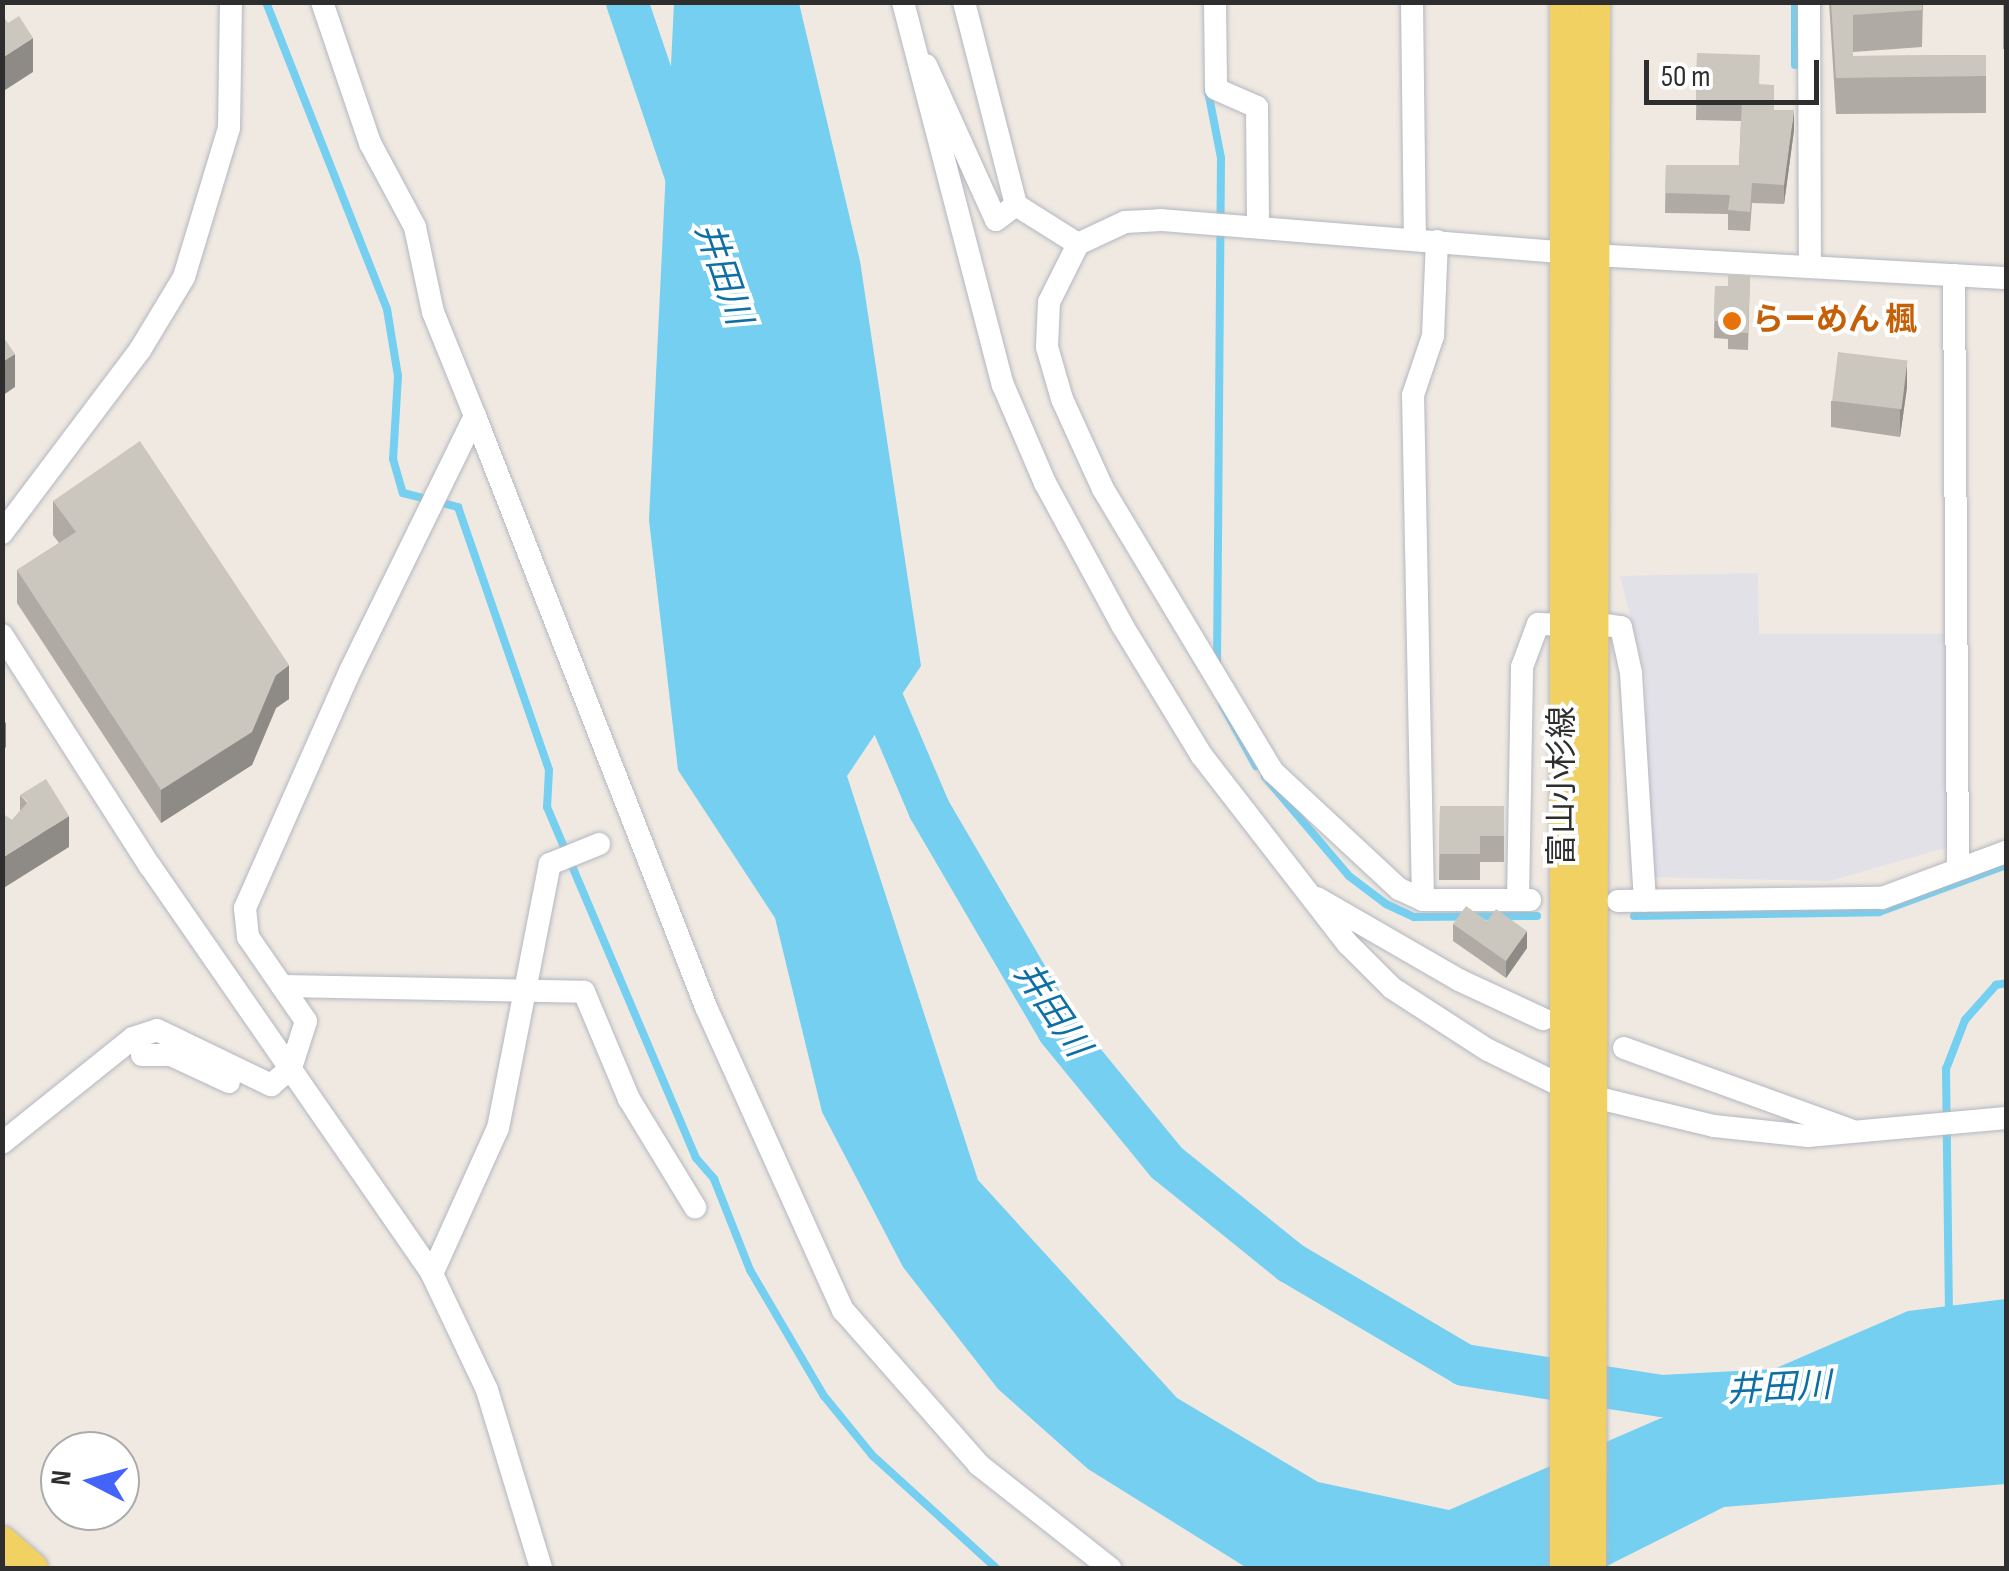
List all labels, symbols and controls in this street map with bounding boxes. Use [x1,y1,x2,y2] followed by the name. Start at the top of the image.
[1649,40,1824,102] scale bar
[1661,59,1710,95] text: 50 m
[685,218,759,330] water label: 井田川
[1752,302,1917,340] place label: らーめん 楓
[1721,310,1743,332] marker: らーめん 楓
[1544,706,1582,866] street label: 富山小杉線
[1004,955,1098,1065] water label: 井田川
[1725,1365,1833,1413] water label: 井田川
[40,1431,140,1531] north arrow
[44,1469,79,1487] text: N

